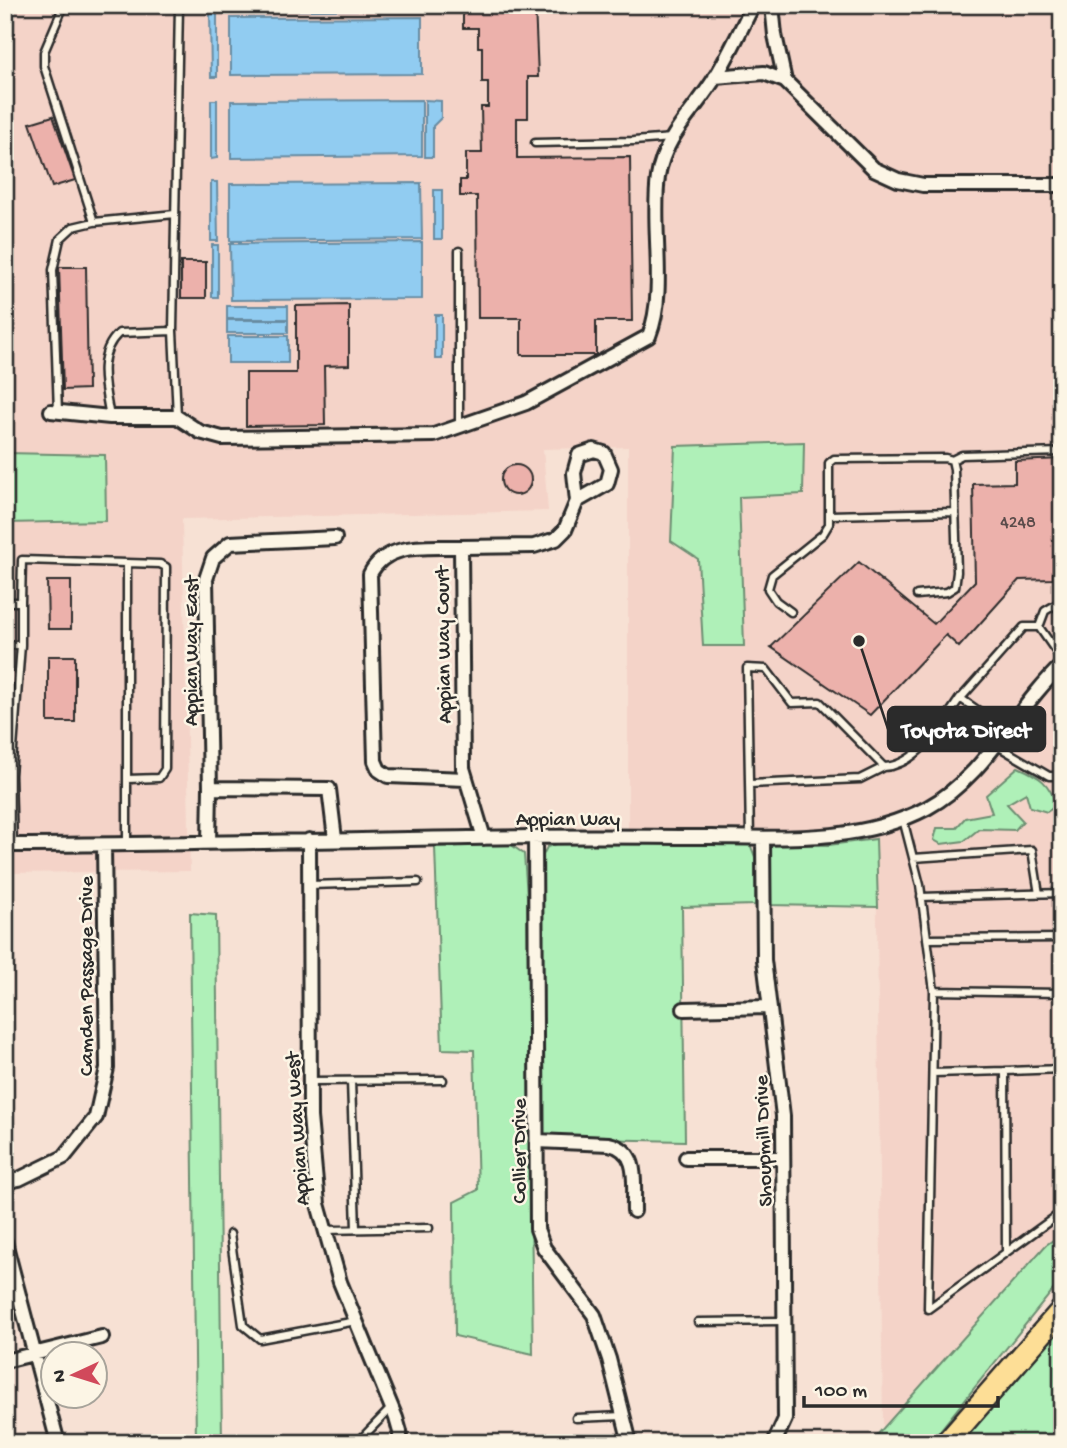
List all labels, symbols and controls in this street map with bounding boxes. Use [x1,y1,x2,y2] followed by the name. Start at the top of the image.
[1000,513,1036,534] house number: 4248
[432,564,459,724] street label: Appian Way Court
[181,574,206,726] street label: Appian Way East
[888,707,1045,751] callout: Toyota Direct
[900,719,1033,746] text: Toyota Direct
[516,809,620,834] street label: Appian Way
[76,875,101,1076] street label: Camden Passage Drive
[281,1049,317,1206] street label: Appian Way West
[751,1074,780,1207] street label: Shoupmill Drive
[509,1097,534,1204] street label: Collier Drive
[38,1340,108,1410] north arrow
[804,1364,999,1408] scale bar
[49,1369,72,1383] text: N
[814,1380,867,1405] text: 100 m

